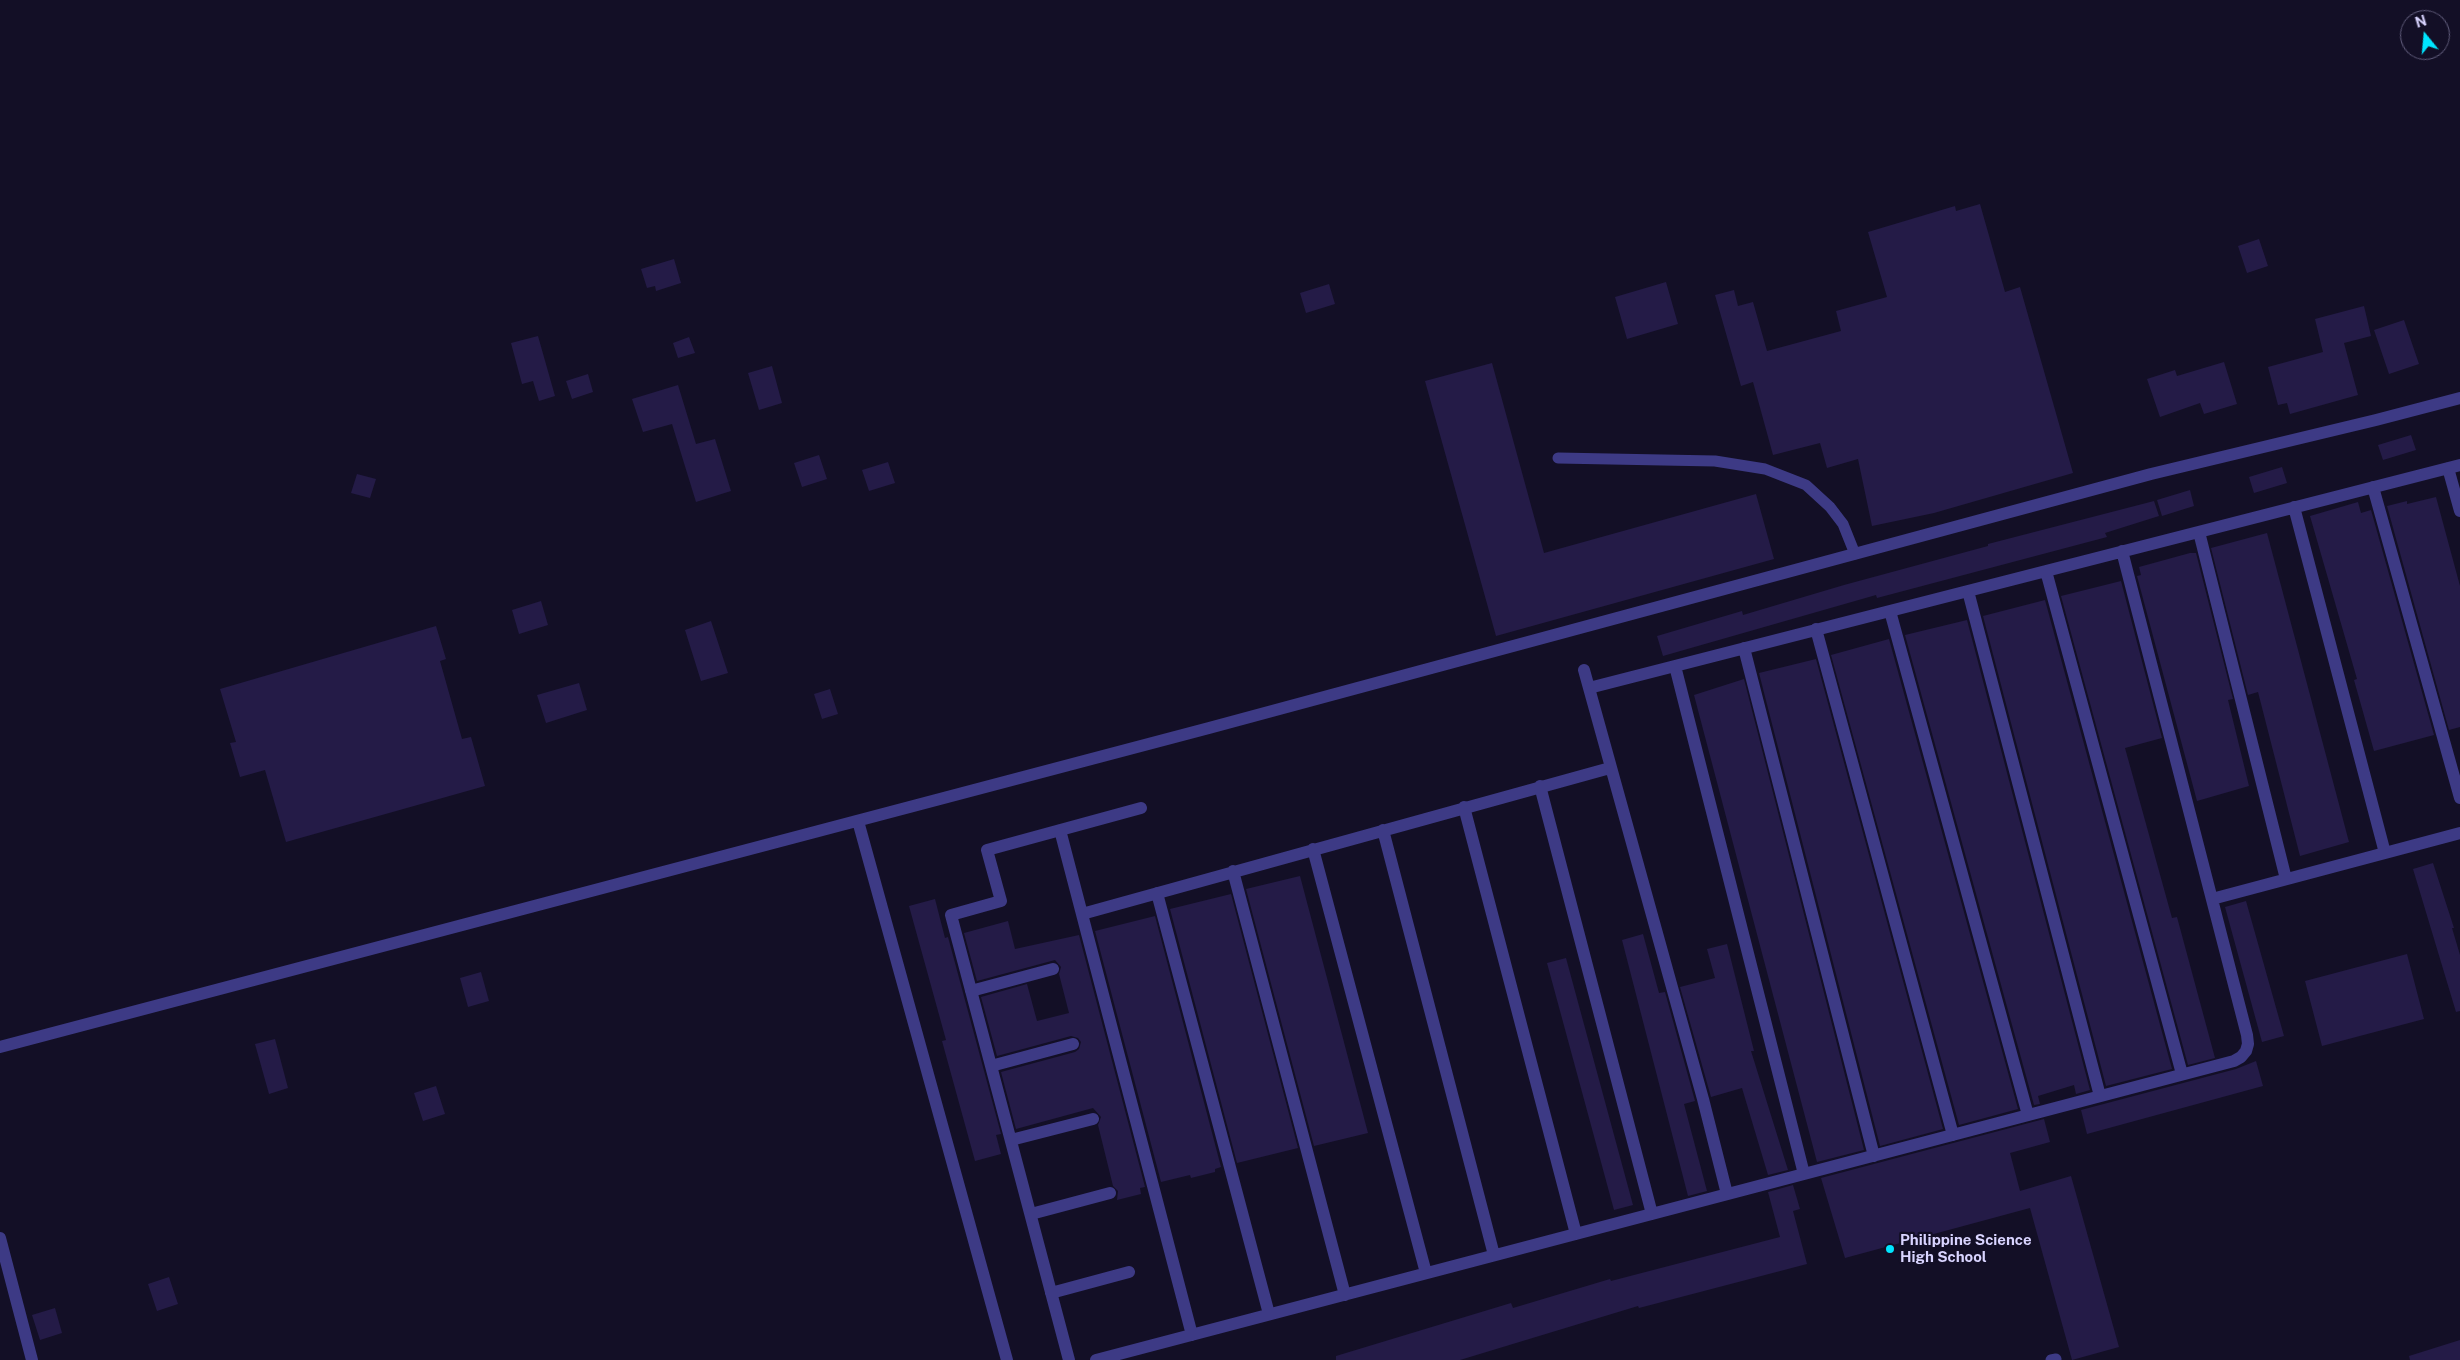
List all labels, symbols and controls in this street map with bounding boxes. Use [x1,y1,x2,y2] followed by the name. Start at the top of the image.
[2400,10,2450,60] north arrow
[2413,12,2428,31] text: N
[1900,1231,2032,1266] place label: Philippine Science High School
[1884,1243,1896,1255] marker: Philippine Science High School

